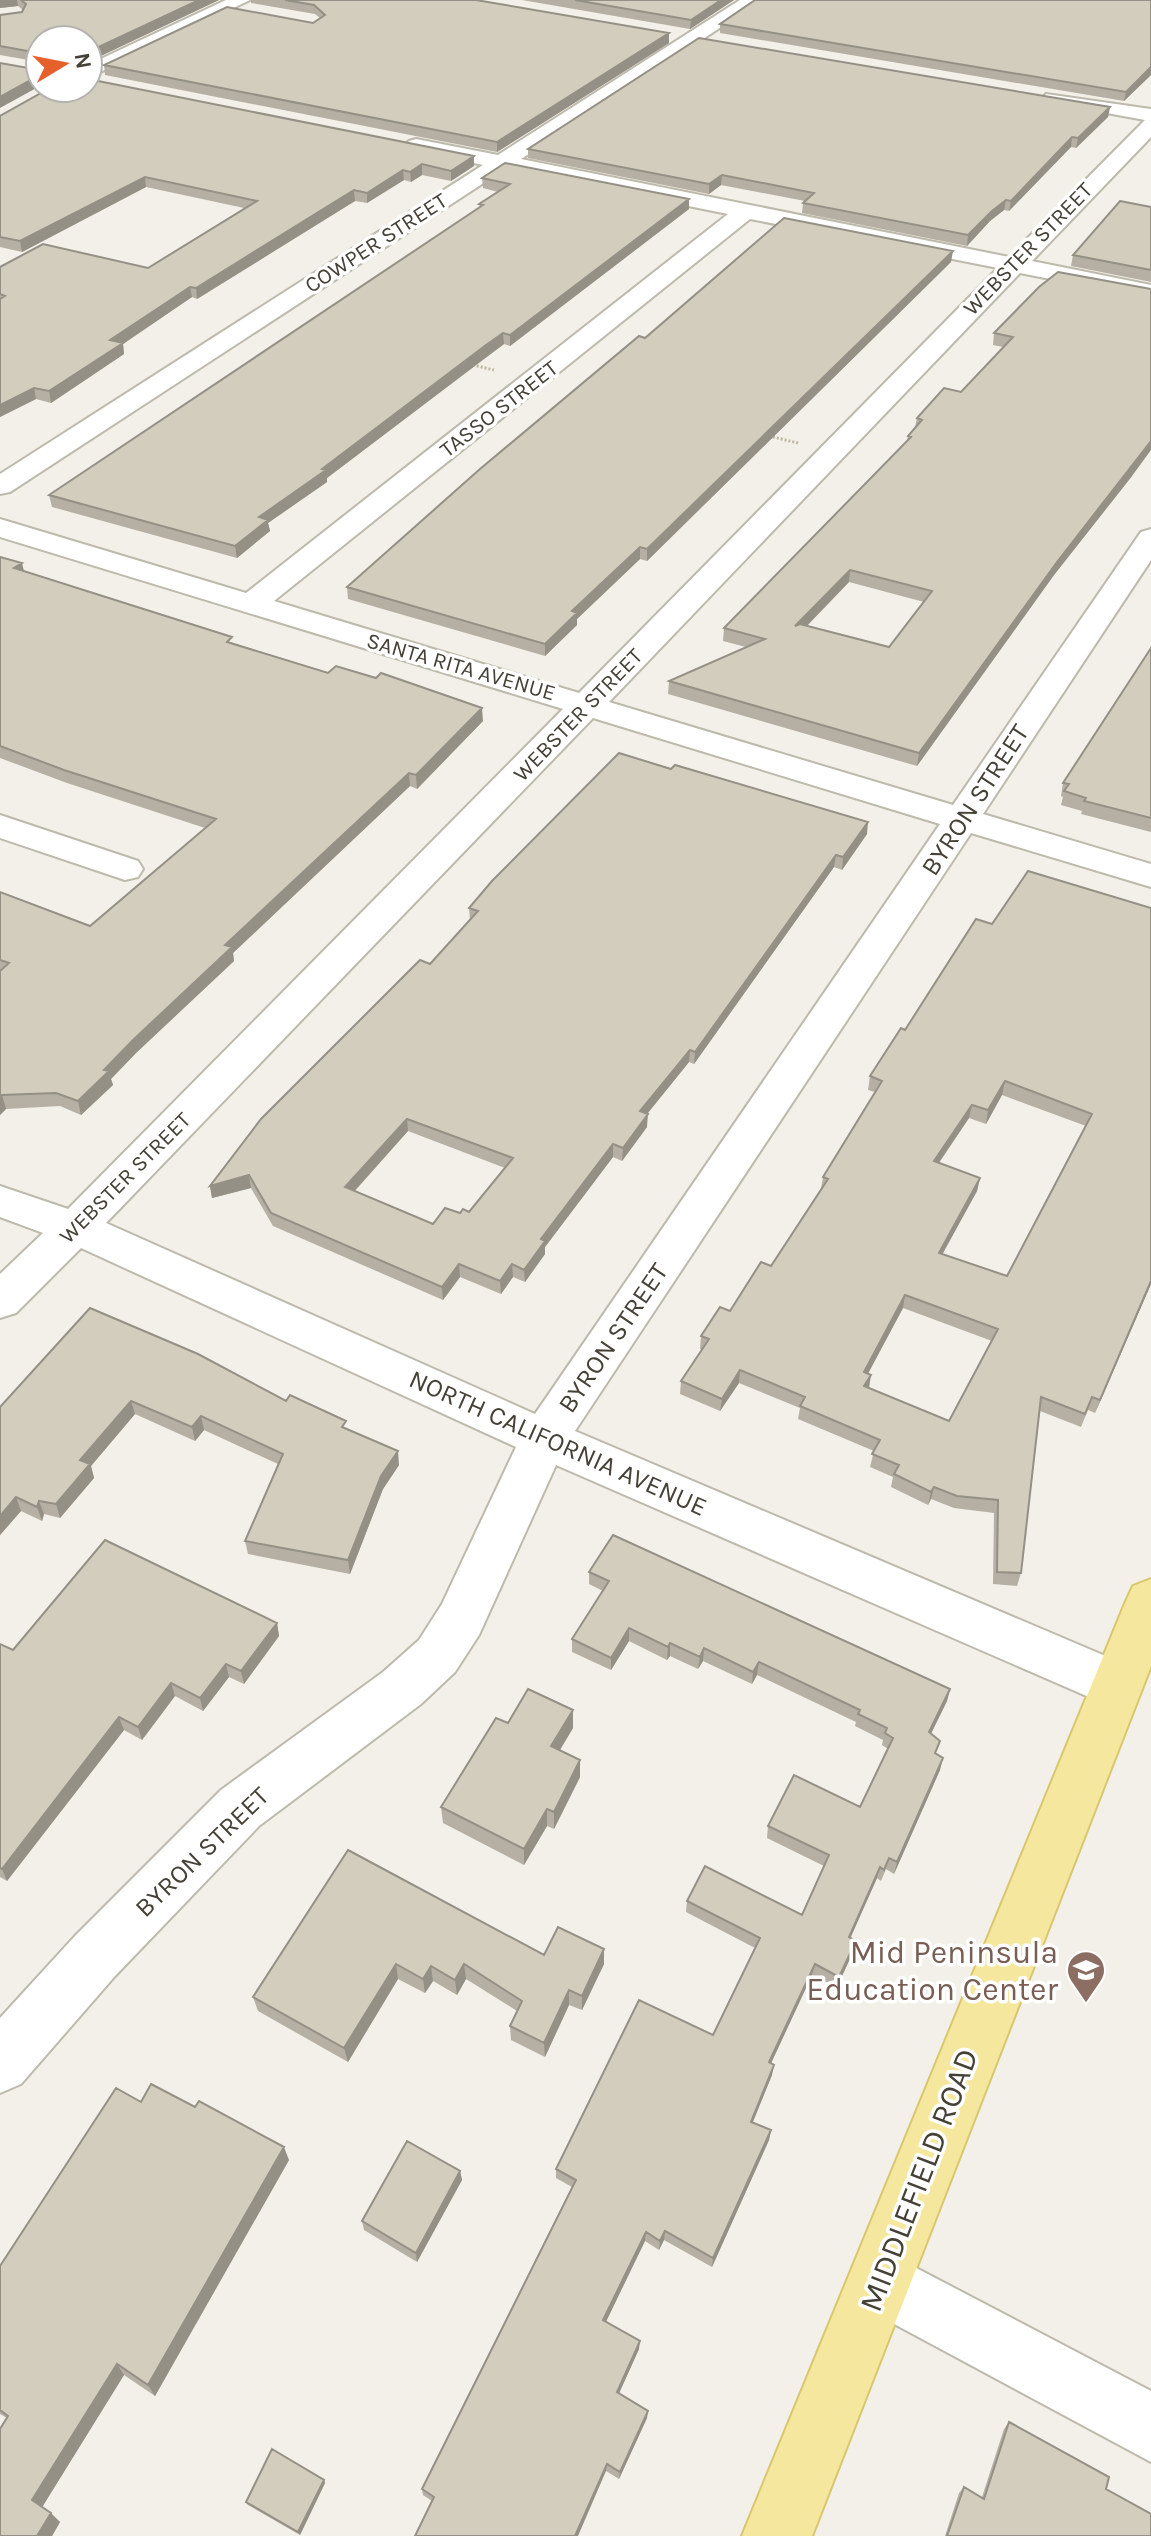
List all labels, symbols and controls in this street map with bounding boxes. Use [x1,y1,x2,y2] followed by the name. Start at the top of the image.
[24,24,104,104] north arrow
[69,51,97,71] text: N
[958,177,1098,321] street label: WEBSTER STREET
[300,187,452,299] street label: COWPER STREET
[435,355,563,463] street label: TASSO STREET
[364,628,558,706] street label: SANTA RITA AVENUE
[508,643,648,787] street label: WEBSTER STREET
[915,719,1035,881] street label: BYRON STREET
[54,1107,196,1249] street label: WEBSTER STREET
[552,1257,674,1419] street label: BYRON STREET
[404,1363,712,1523] street label: NORTH CALIFORNIA AVENUE
[129,1780,275,1924] street label: BYRON STREET
[806,1934,1058,2008] place label: Mid Peninsula Education Center
[1065,1949,1107,2004] school or university icon: Mid Peninsula Education Center
[852,2043,986,2317] street label: MIDDLEFIELD ROAD

